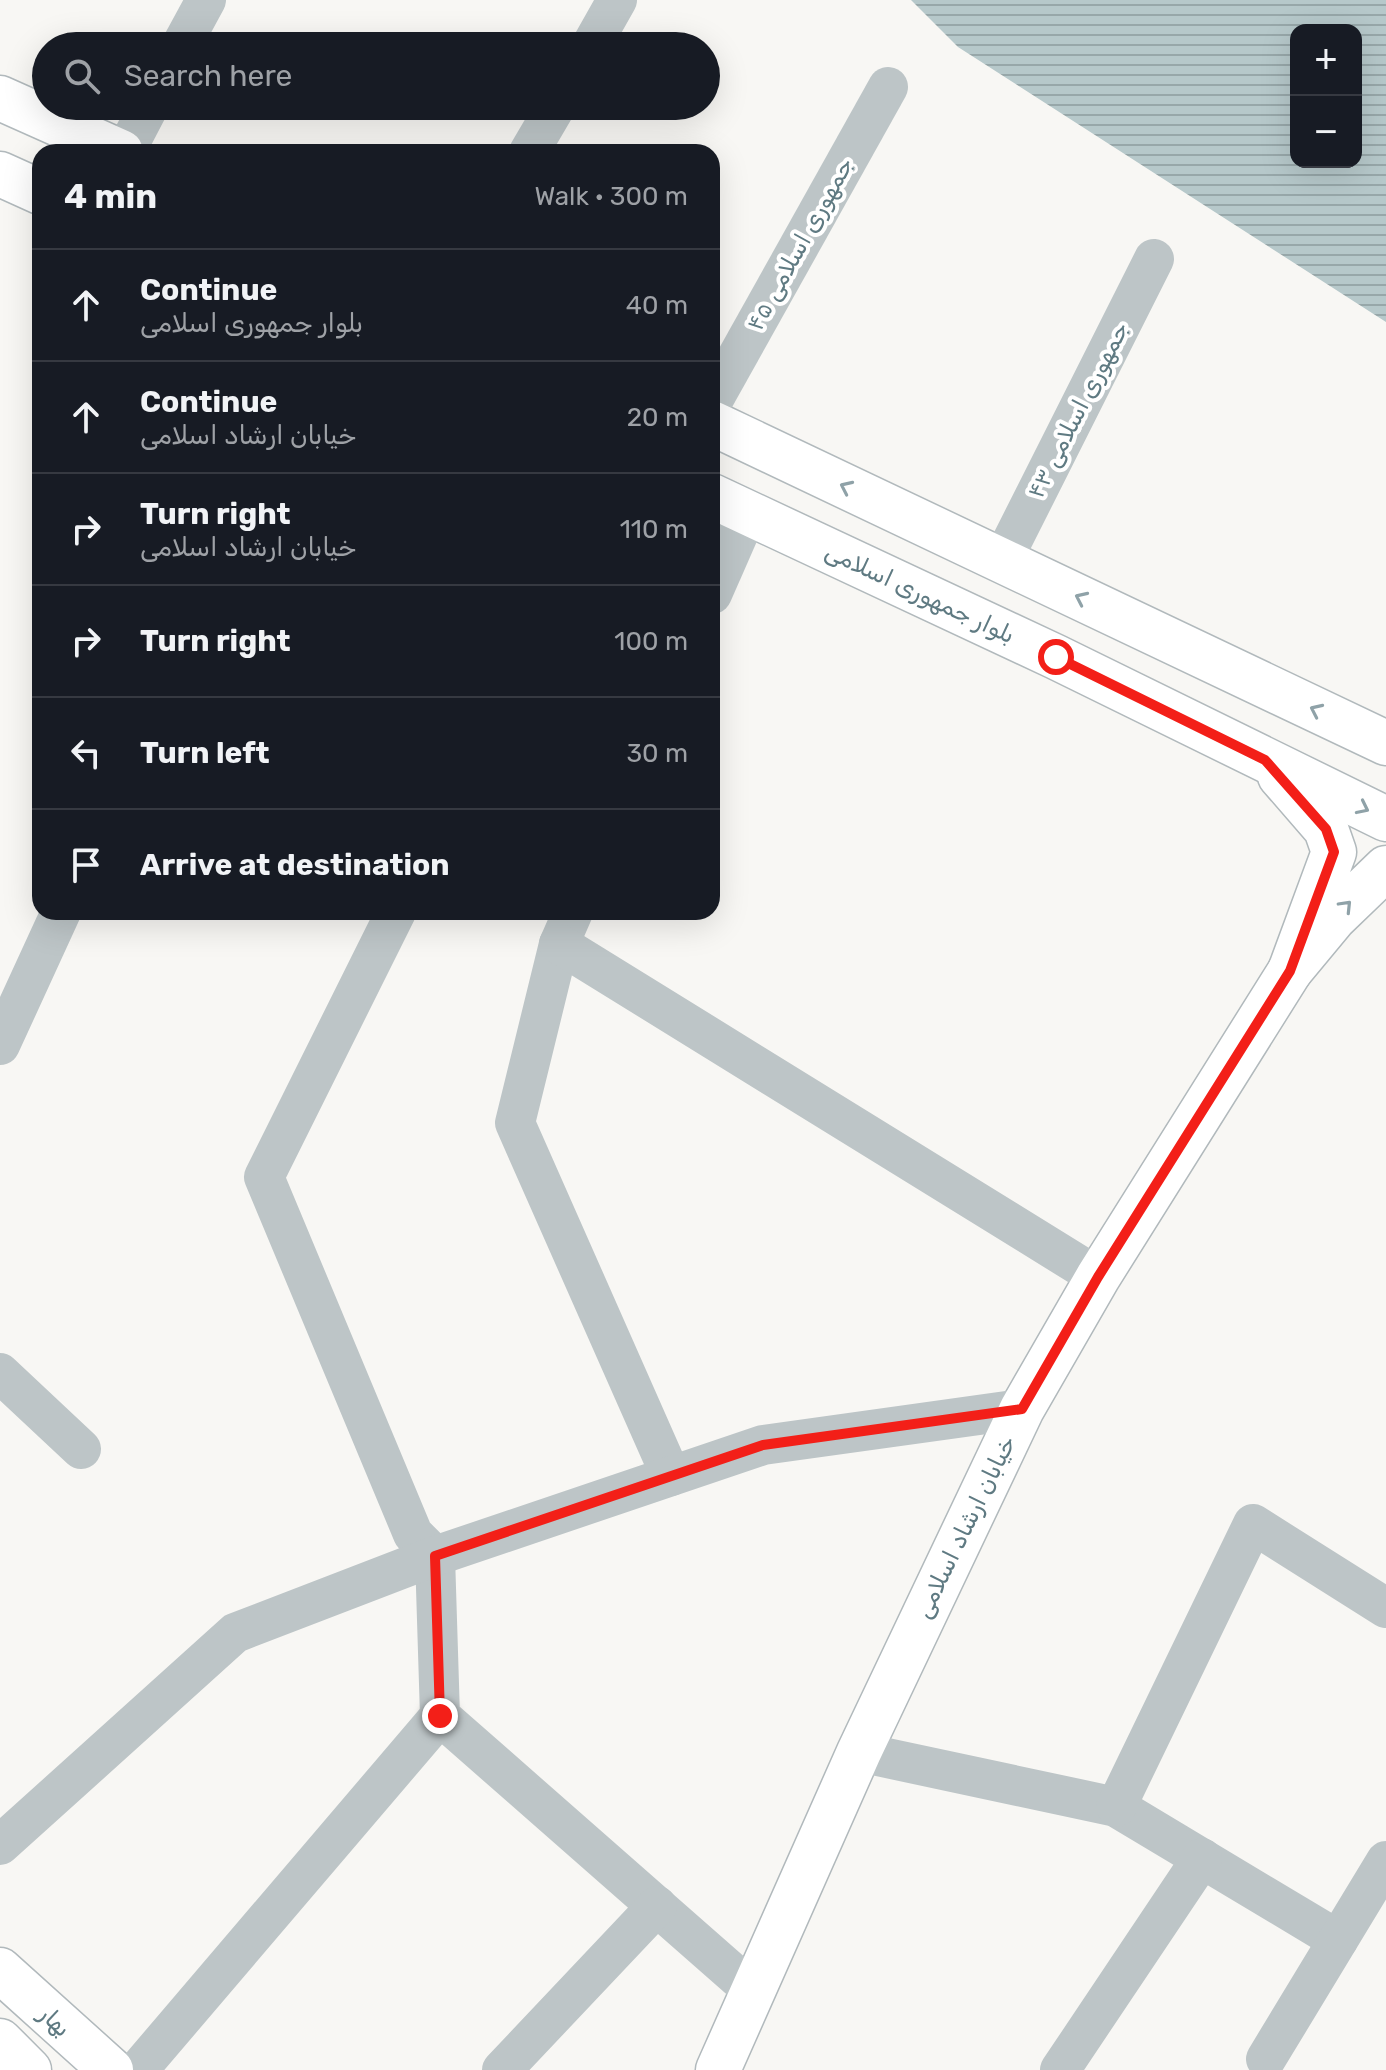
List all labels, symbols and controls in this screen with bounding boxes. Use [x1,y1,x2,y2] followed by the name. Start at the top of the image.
[1290,24,1362,168] map controls
[1290,24,1362,96] button: +
[32,32,720,120] search box
[60,54,104,98] icon: search
[124,58,292,94] text: Search here
[1290,96,1362,168] button: −
[741,152,859,336] street label: جمهوری اسلامی ۴۵
[64,176,157,217] text: 4 min
[534,181,688,212] text: Walk · 300 m
[140,272,277,308] text: Continue
[64,283,108,327] icon: ahead
[626,290,688,321] text: 40 m
[140,308,363,339] text: بلوار جمهوری اسلامی
[1021,317,1135,503] street label: جمهوری اسلامی ۴۳
[140,384,277,420] text: Continue
[64,395,108,439] icon: ahead
[627,402,688,433] text: 20 m
[140,420,356,451] text: خیابان ارشاد اسلامی
[839,481,854,497] one-way arrow
[140,496,291,532] text: Turn right
[64,507,108,551] icon: right
[620,514,688,545] text: 110 m
[140,532,356,563] text: خیابان ارشاد اسلامی
[821,537,1019,649] street label: بلوار جمهوری اسلامی
[1074,592,1089,608] one-way arrow
[64,619,108,663] icon: right
[140,623,291,659] text: Turn right
[614,626,688,657] text: 100 m
[1038,639,1074,675] route start
[1309,704,1324,720] one-way arrow
[64,731,108,775] icon: left
[140,735,270,771] text: Turn left
[626,738,688,769] text: 30 m
[1355,798,1370,814] one-way arrow
[64,843,108,887] icon: arrive
[140,847,450,883] text: Arrive at destination
[1337,901,1352,915] one-way arrow
[909,1431,1021,1623] street label: خیابان ارشاد اسلامی
[422,1698,458,1734] route end
[32,1998,77,2042] street label: بهار

